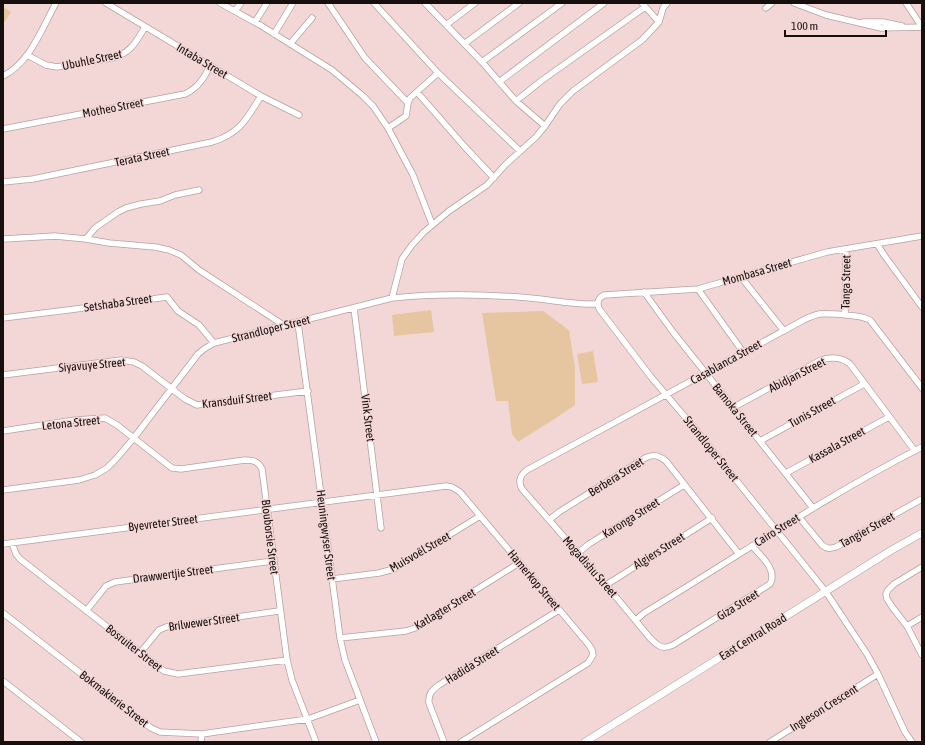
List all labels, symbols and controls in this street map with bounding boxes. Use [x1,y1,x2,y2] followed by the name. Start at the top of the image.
[785,12,886,38] scale bar
[791,19,818,33] text: 100 m
[174,40,231,82] street label: Intaba Street
[61,47,124,73] street label: Ubuhle Street
[81,95,145,121] street label: Motheo Street
[113,144,171,170] street label: Terata Street
[839,254,853,309] street label: Tanga Street
[721,255,794,289] street label: Mombasa Street
[83,291,154,315] street label: Setshaba Street
[230,312,312,345] street label: Strandloper Street
[688,336,764,387] street label: Casablanca Street
[766,354,828,395] street label: Abidjan Street
[58,355,127,375] street label: Siyavuye Street
[709,381,761,440] street label: Bamoka Street
[201,389,273,411] street label: Kransduif Street
[358,393,378,443] street label: Vink Street
[786,393,838,431] street label: Tunis Street
[41,413,101,433] street label: Letona Street
[680,413,742,485] street label: Strandloper Street
[806,424,868,466] street label: Kassala Street
[586,454,647,500] street label: Berbera Street
[314,489,339,582] street label: Heuningwyser Street
[600,495,663,541] street label: Karonga Street
[258,499,282,576] street label: Blouborsie Street
[837,509,897,551] street label: Tangier Street
[752,510,803,549] street label: Cairo Street
[127,512,199,534] street label: Byevreter Street
[387,529,453,575] street label: Muisvoël Street
[631,529,688,572] street label: Algiers Street
[560,534,621,601] street label: Mogadishu Street
[505,547,564,613] street label: Hamerkop Street
[132,562,215,586] street label: Drawwertjie Street
[412,585,479,633] street label: Katlagter Street
[714,586,762,623] street label: Giza Street
[168,610,241,634] street label: Brilwewer Street
[717,611,789,663] street label: East Central Road
[103,622,166,675] street label: Bosruiter Street
[443,643,502,687] street label: Hadida Street
[77,668,152,731] street label: Bokmakierie Street
[787,681,861,735] street label: Ingleson Crescent

